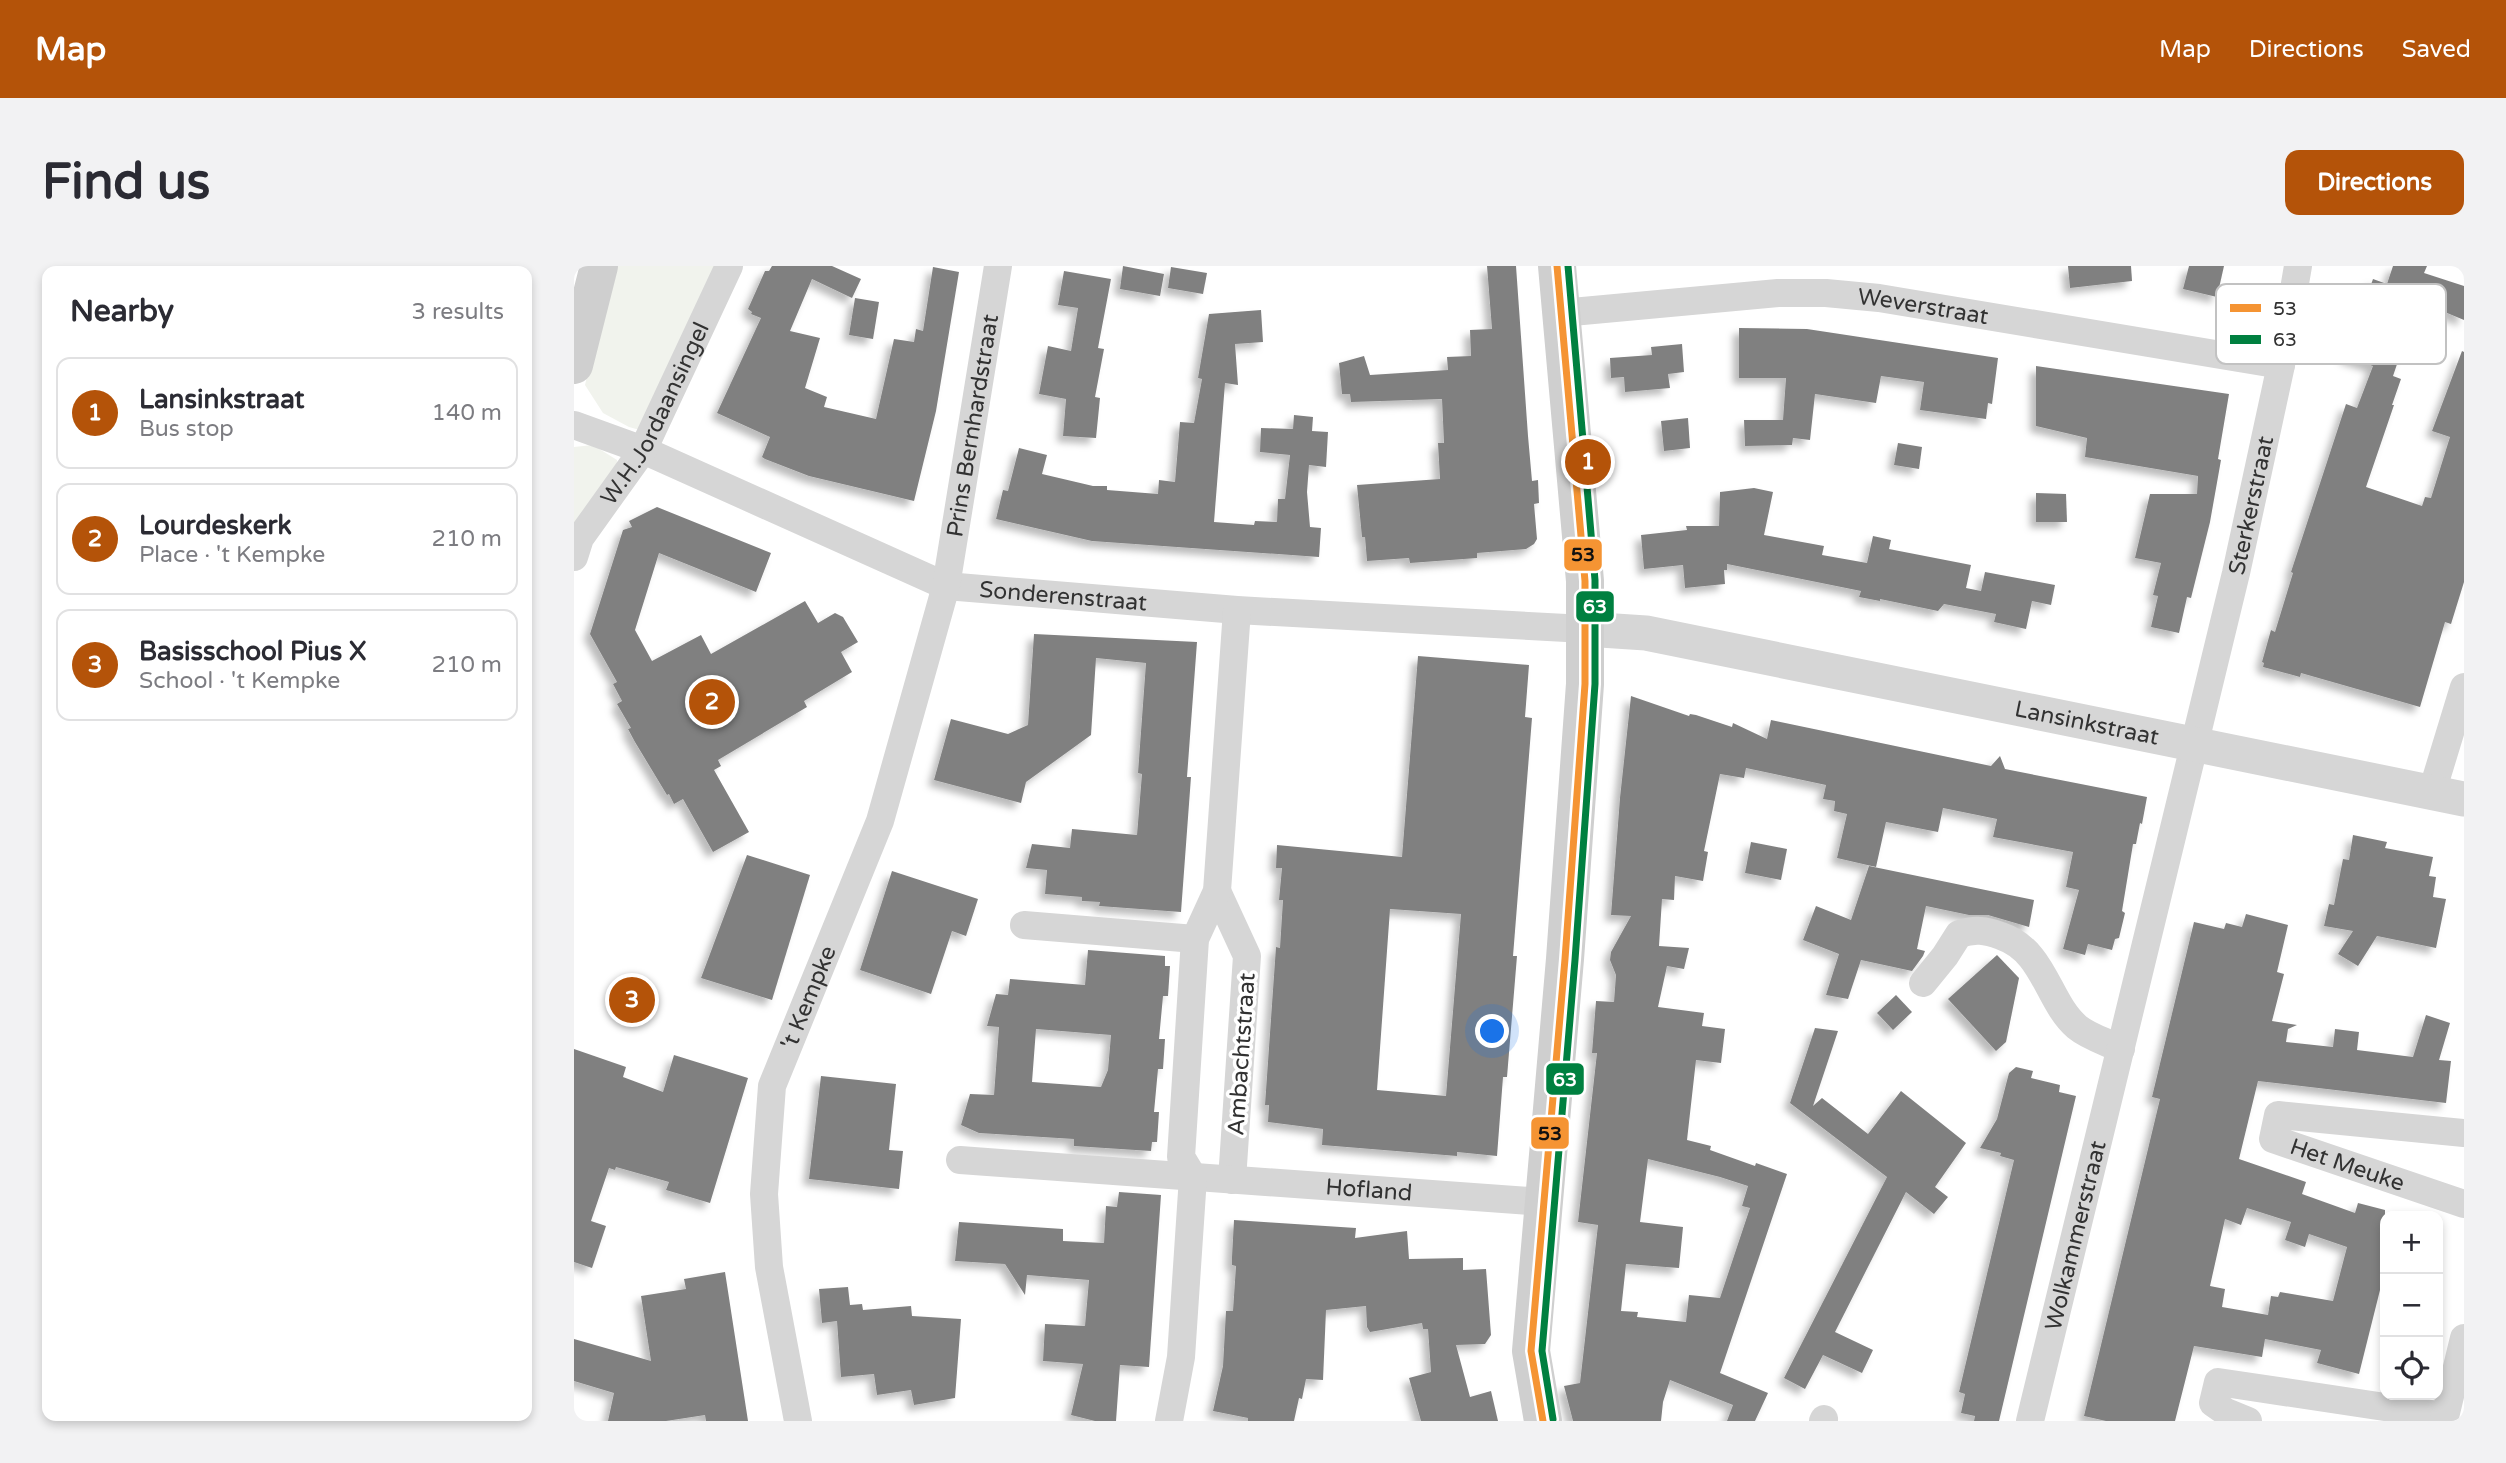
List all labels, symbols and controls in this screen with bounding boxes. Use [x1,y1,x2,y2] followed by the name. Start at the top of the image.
[35,30,106,69] text: Map
[2159,35,2211,64] text: Map
[2249,35,2364,64] text: Directions
[2402,35,2471,64] text: Saved
[2285,150,2464,215] button: Directions
[42,153,210,212] text: Find us
[1857,283,1991,331] street label: Weverstraat
[2216,284,2446,364] legend
[70,293,174,330] text: Nearby
[411,298,504,326] text: 3 results
[2273,298,2297,320] text: 53
[941,312,1005,539] street label: Prins Bernhardstraat
[595,318,716,511] street label: W.H.Jordaansingel
[2273,329,2297,351] text: 63
[139,384,304,415] text: Lansinkstraat
[88,399,102,427] text: 1
[432,399,502,427] text: 140 m
[139,415,234,443] text: Bus stop
[2223,433,2280,577] street label: Sterkerstraat
[1565,436,1611,488] pin: 1
[139,510,292,541] text: Lourdeskerk
[88,525,102,553] text: 2
[432,525,502,553] text: 210 m
[1563,538,1603,572] line badge: 53
[139,541,325,569] text: Place · 't Kempke
[1571,544,1595,566] text: 53
[978,576,1148,618] street label: Sonderenstraat
[1575,590,1615,623] line badge: 63
[1583,596,1607,618] text: 63
[139,636,366,667] text: Basisschool Pius X
[88,651,102,679] text: 3
[432,651,502,679] text: 210 m
[139,667,340,695] text: School · 't Kempke
[689,676,735,728] pin: 2
[2012,695,2161,752] street label: Lansinkstraat
[775,942,843,1054] street label: 't Kempke
[1222,971,1262,1136] street label: Ambachtstraat
[609,974,655,1026] pin: 3
[1475,1014,1509,1048] your location
[1545,1062,1585,1096] line badge: 63
[1553,1069,1577,1091] text: 63
[1530,1116,1570,1150] line badge: 53
[1538,1123,1562,1145] text: 53
[2286,1133,2408,1198] street label: Het Meuke
[2040,1138,2113,1333] street label: Wolkammerstraat
[1324,1173,1413,1208] street label: Hofland
[2380,1211,2443,1400] map controls
[2380,1211,2443,1274] button: +
[2380,1274,2443,1337] button: −
[2380,1337,2443,1400] button: locate

